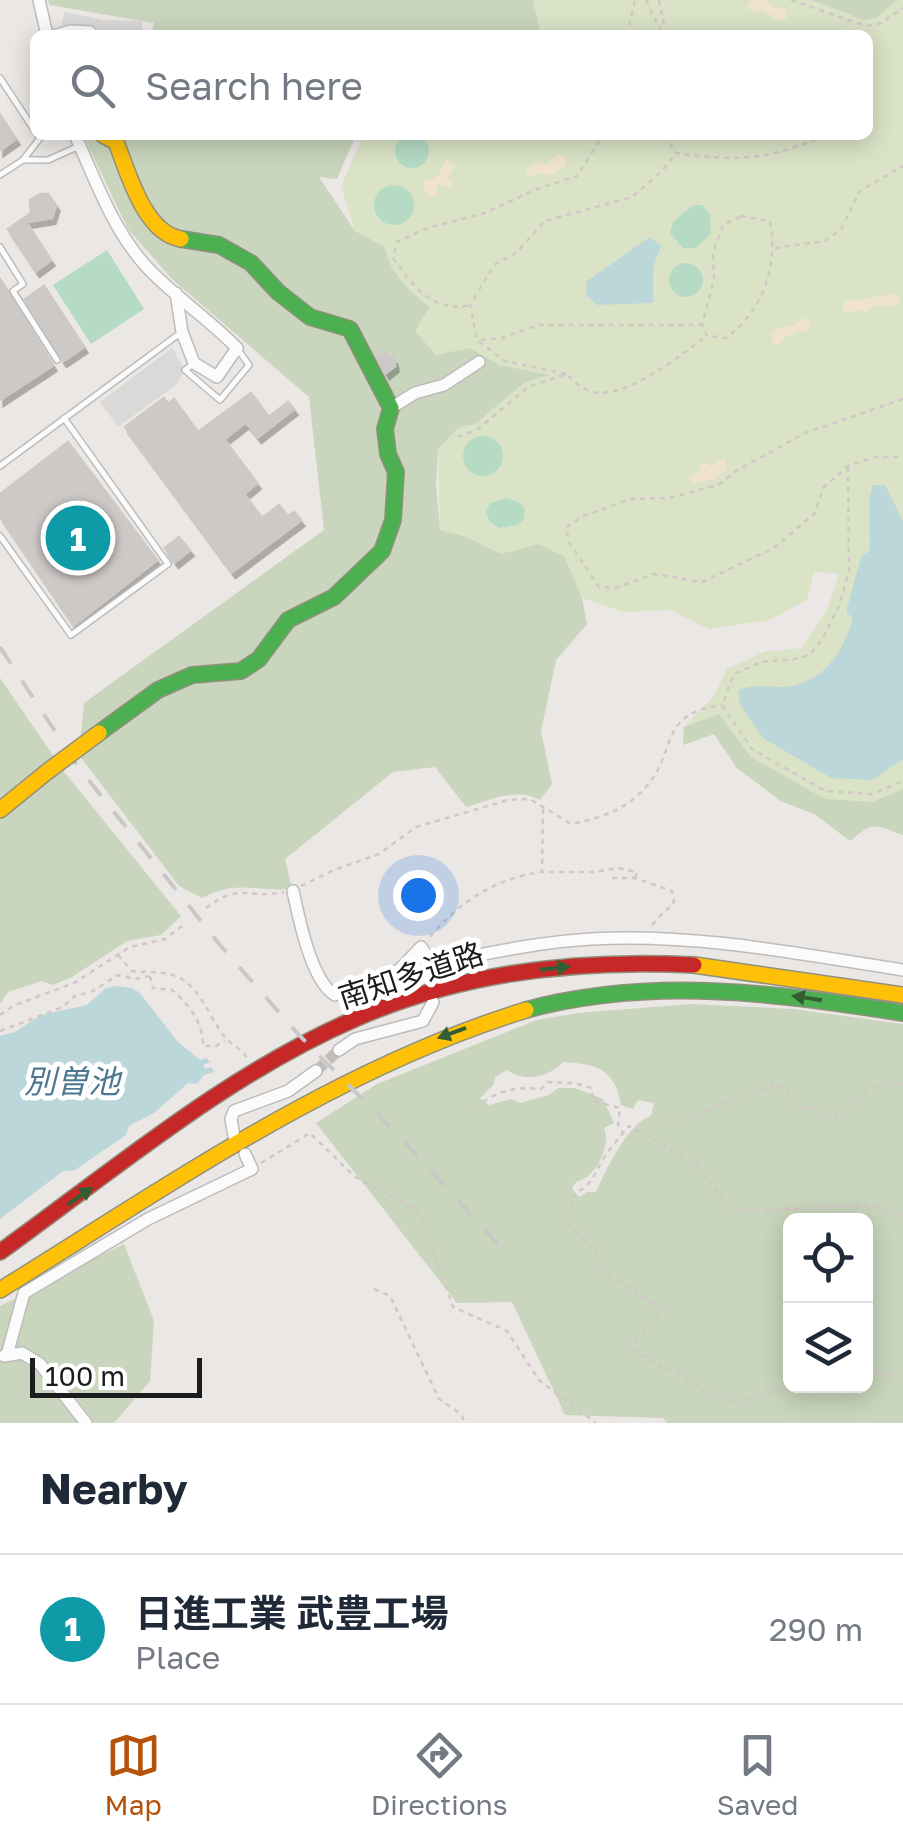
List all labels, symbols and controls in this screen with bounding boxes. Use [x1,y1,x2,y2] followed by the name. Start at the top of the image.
[30,30,873,140] search box
[65,58,120,113] icon: search
[145,63,363,108] text: Search here
[46,500,110,576] pin: 1
[393,870,444,921] your location
[334,935,488,1015] street label: 南知多道路
[539,960,571,976] one-way arrow
[790,990,822,1006] one-way arrow
[437,1026,467,1041] one-way arrow
[24,1062,123,1100] water label: 別曽池
[66,1187,93,1206] one-way arrow
[783,1213,873,1393] map controls
[783,1213,873,1303] button: locate
[783,1303,873,1393] button: layers
[30,1353,202,1398] scale bar
[45,1359,125,1392] text: 100 m
[40,1463,188,1513] text: Nearby
[135,1590,449,1635] text: 日進工業 武豊工場
[64,1610,81,1648] text: 1
[769,1610,863,1648] text: 290 m
[135,1638,220,1676] text: Place
[105,1728,162,1821] tab: Map
[371,1728,508,1821] tab: Directions
[717,1728,798,1821] tab: Saved

